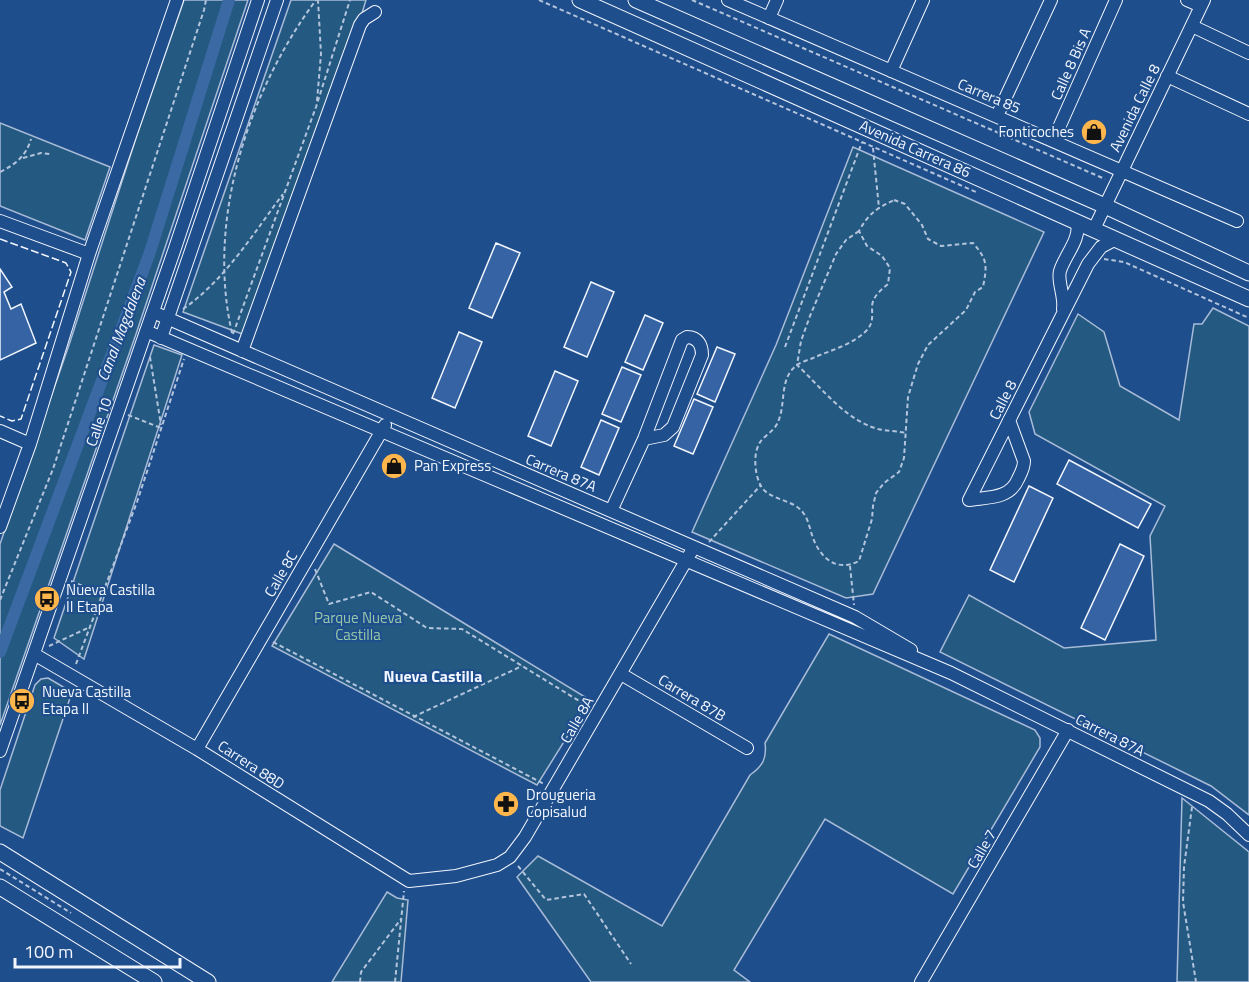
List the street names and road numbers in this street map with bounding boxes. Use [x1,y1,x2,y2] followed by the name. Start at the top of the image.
[1044,24,1097,104] street label: Calle 8 Bis A
[1103,60,1166,156] street label: Avenida Calle 8
[954,72,1024,119] street label: Carrera 85
[856,114,975,183] street label: Avenida Carrera 86
[983,376,1022,424] street label: Calle 8
[79,394,118,449] street label: Calle 10
[522,447,600,498] street label: Carrera 87A
[258,546,303,601] street label: Calle 8C
[654,668,731,727] street label: Carrera 87B
[554,692,599,748] street label: Calle 8A
[1071,707,1149,762] street label: Carrera 87A
[213,734,289,795] street label: Carrera 88D
[961,825,1002,873] street label: Calle 7

